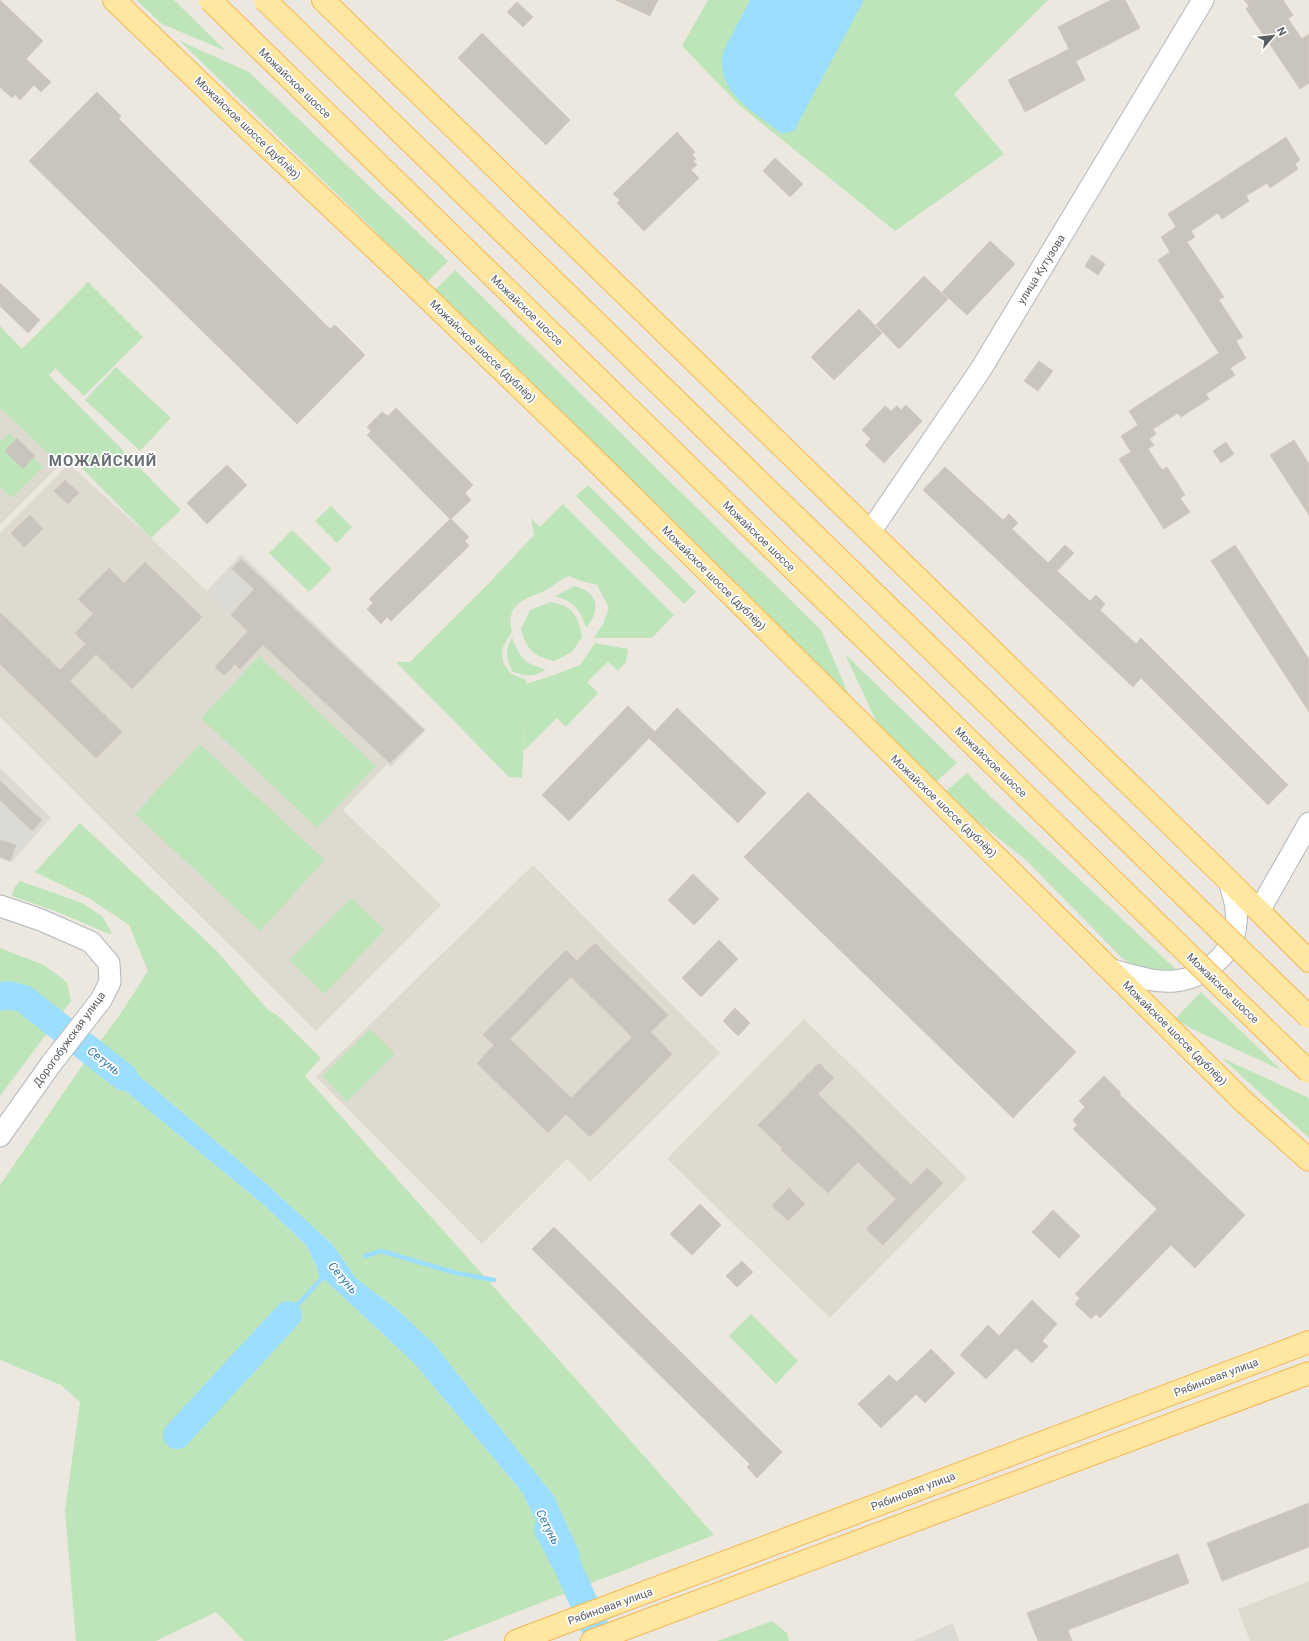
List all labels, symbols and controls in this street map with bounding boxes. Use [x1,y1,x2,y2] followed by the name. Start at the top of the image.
[1253,16,1293,56] north arrow
[1274,25,1289,38] text: N
[256,46,334,121] street label: Можайское шоссе
[192,74,303,183] street label: Можайское шоссе (дублёр)
[1015,232,1068,306] street label: улица Кутузова
[488,273,566,348] street label: Можайское шоссе
[427,297,538,406] street label: Можайское шоссе (дублёр)
[49,452,157,470] district label: МОЖАЙСКИЙ
[720,499,798,574] street label: Можайское шоссе
[659,524,769,633] street label: Можайское шоссе (дублёр)
[952,725,1030,800] street label: Можайское шоссе
[888,752,999,861] street label: Можайское шоссе (дублёр)
[1184,951,1262,1026] street label: Можайское шоссе
[1120,979,1230,1088] street label: Можайское шоссе (дублёр)
[31,989,108,1089] street label: Дорогобужская улица
[85,1044,123,1078] water label: Сетунь
[325,1259,361,1297] water label: Сетунь
[1172,1355,1260,1400] street label: Рябиновая улица
[869,1469,957,1514] street label: Рябиновая улица
[533,1507,563,1547] water label: Сетунь
[566,1585,654,1628] street label: Рябиновая улица

